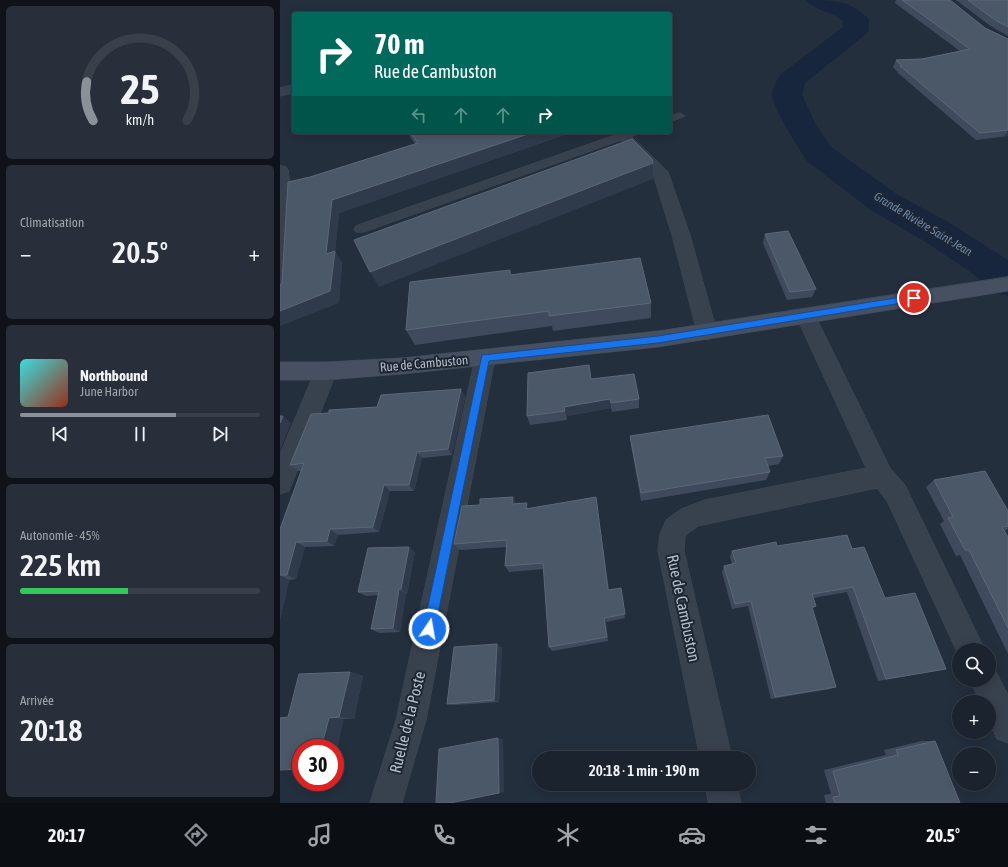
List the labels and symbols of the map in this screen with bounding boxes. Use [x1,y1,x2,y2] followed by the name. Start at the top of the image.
[871,189,975,259] water label: Grande Rivière Saint-Jean
[897,281,931,315] pin
[379,352,469,375] street label: Rue de Cambuston
[664,553,704,663] street label: Rue de Cambuston
[408,608,450,650] position arrow
[386,669,428,775] street label: Ruelle de la Poste
[292,739,344,791] speed limit sign: 30

